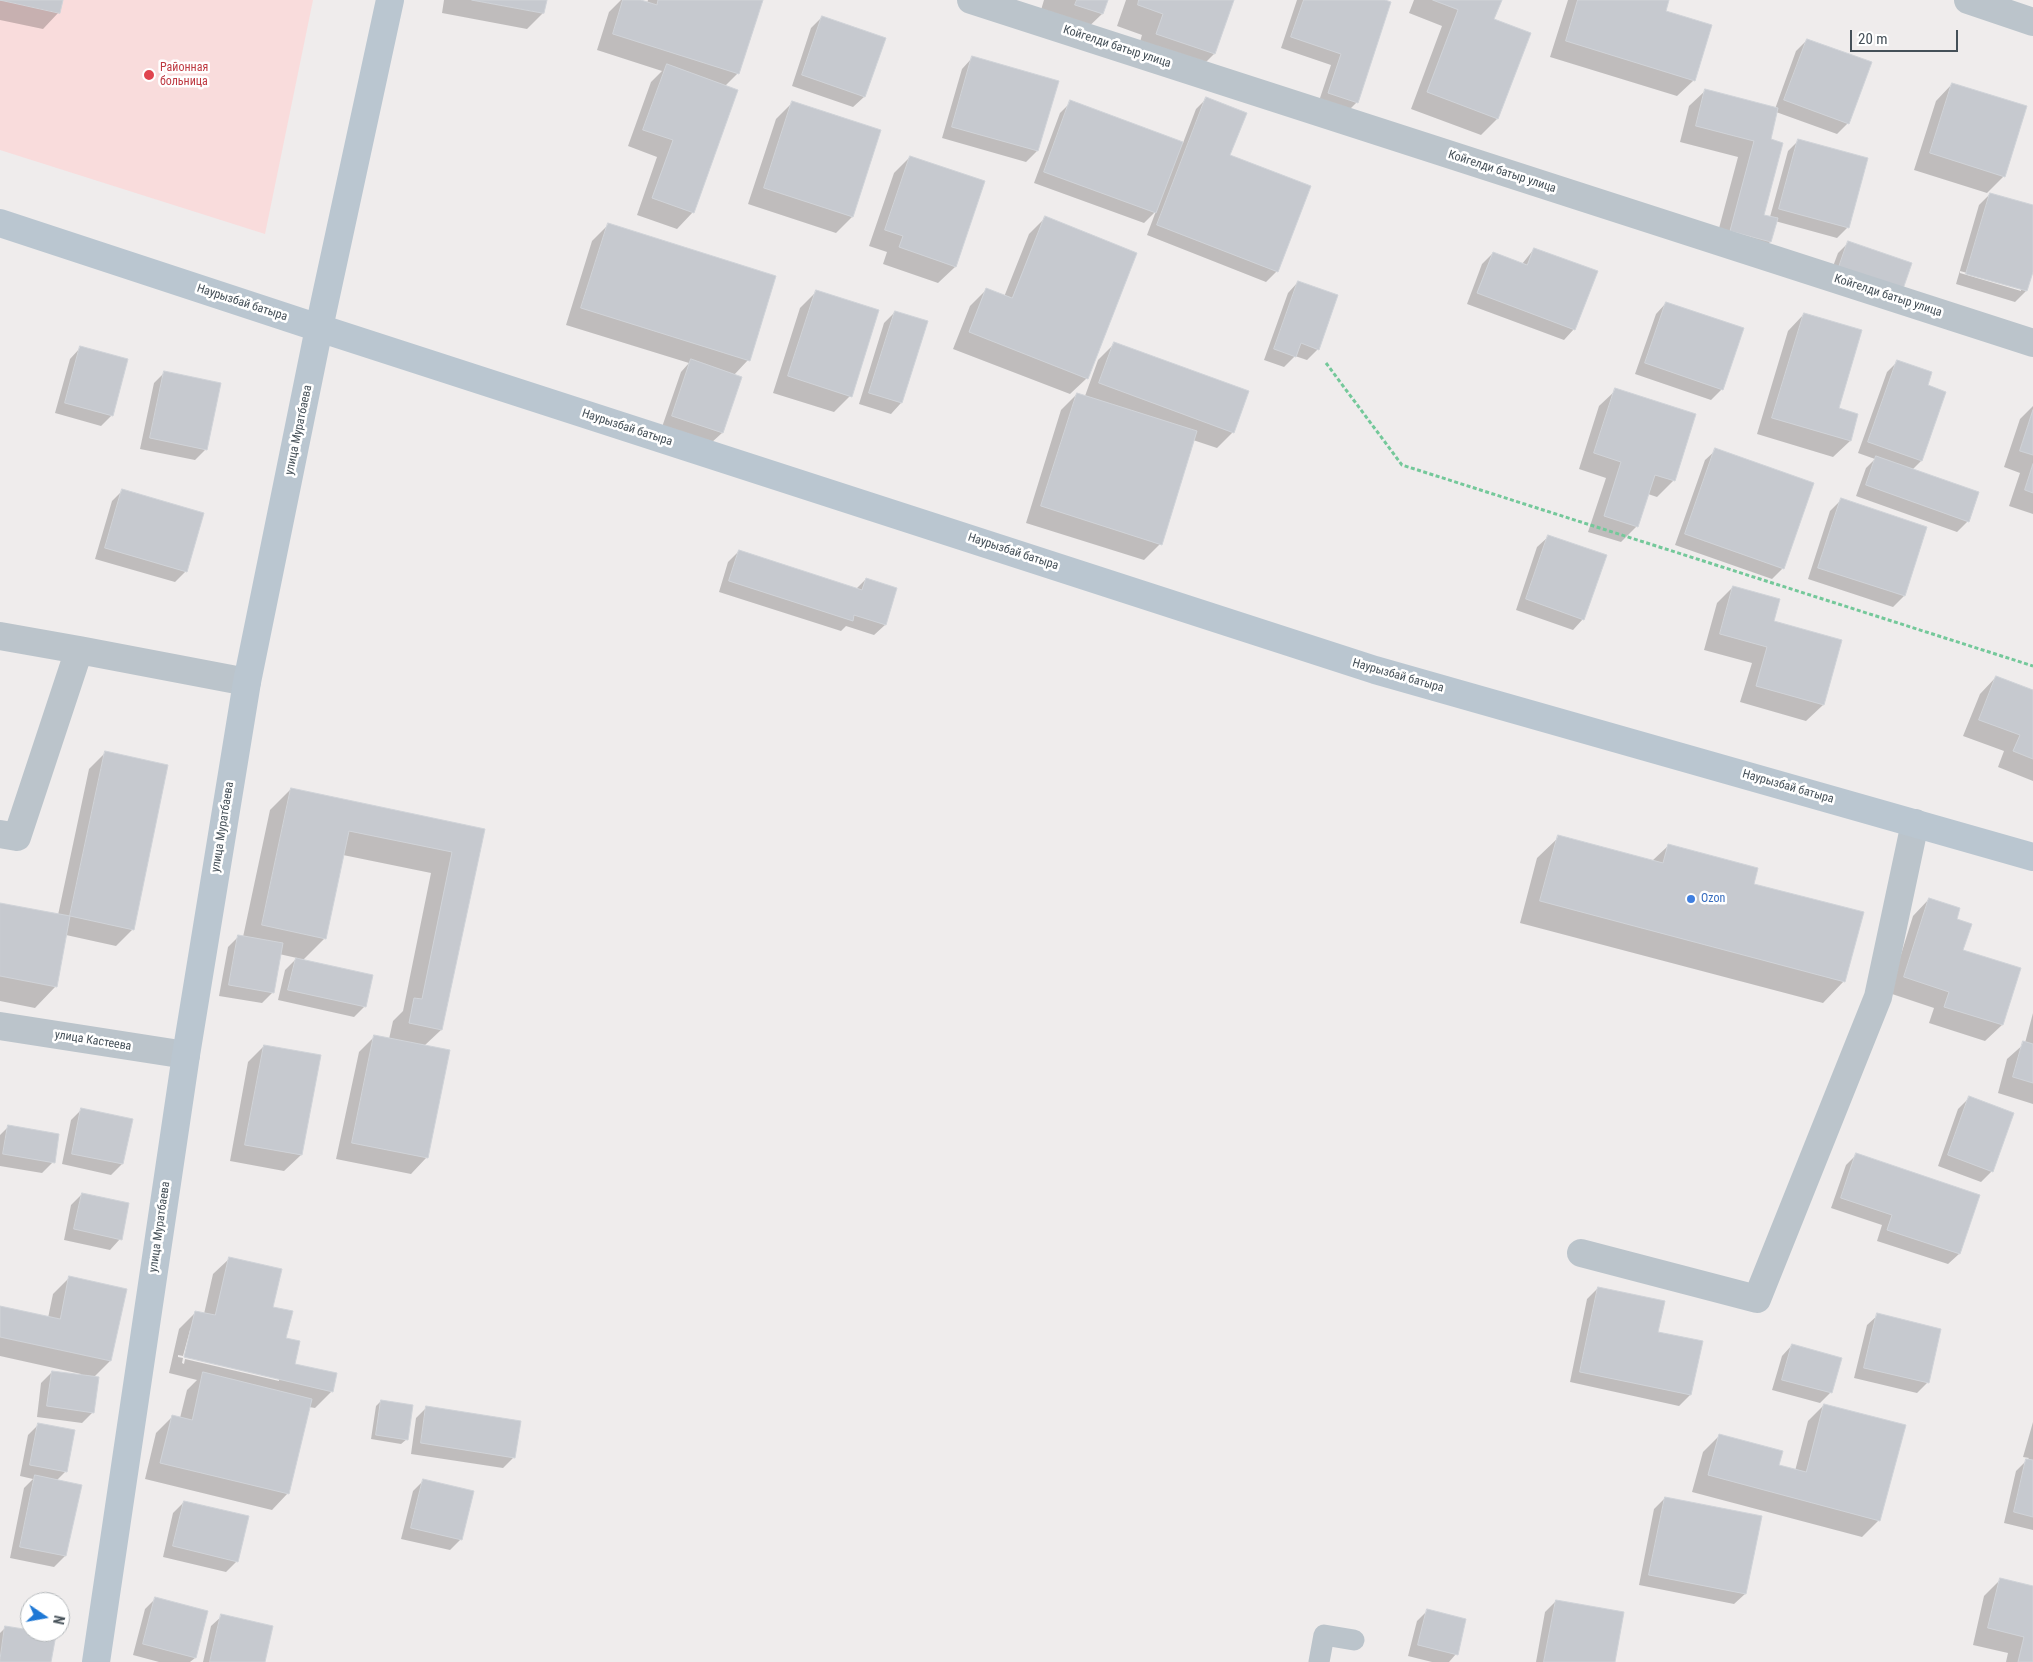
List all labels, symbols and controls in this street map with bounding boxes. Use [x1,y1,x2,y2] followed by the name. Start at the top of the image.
[1853,20,1960,52] scale bar
[1061,23,1173,71] street label: Койгелди батыр улица
[1858,30,1888,48] text: 20 m
[160,61,208,89] place label: Районная больница
[142,68,156,82] marker: Районная больница
[1446,148,1558,196] street label: Койгелди батыр улица
[1832,272,1944,320] street label: Койгелди батыр улица
[195,282,289,324] street label: Наурызбай батыра
[282,384,316,476] street label: улица Муратбаева
[580,407,674,449] street label: Наурызбай батыра
[966,531,1060,573] street label: Наурызбай батыра
[1351,656,1445,696] street label: Наурызбай батыра
[1741,767,1835,807] street label: Наурызбай батыра
[209,781,237,873] street label: улица Муратбаева
[1701,892,1725,906] place label: Ozon
[1685,893,1697,905] marker: Ozon
[54,1028,132,1054] street label: улица Кастеева
[147,1181,173,1273] street label: улица Муратбаева
[20,1592,70,1642] north arrow
[50,1614,67,1626] text: N

